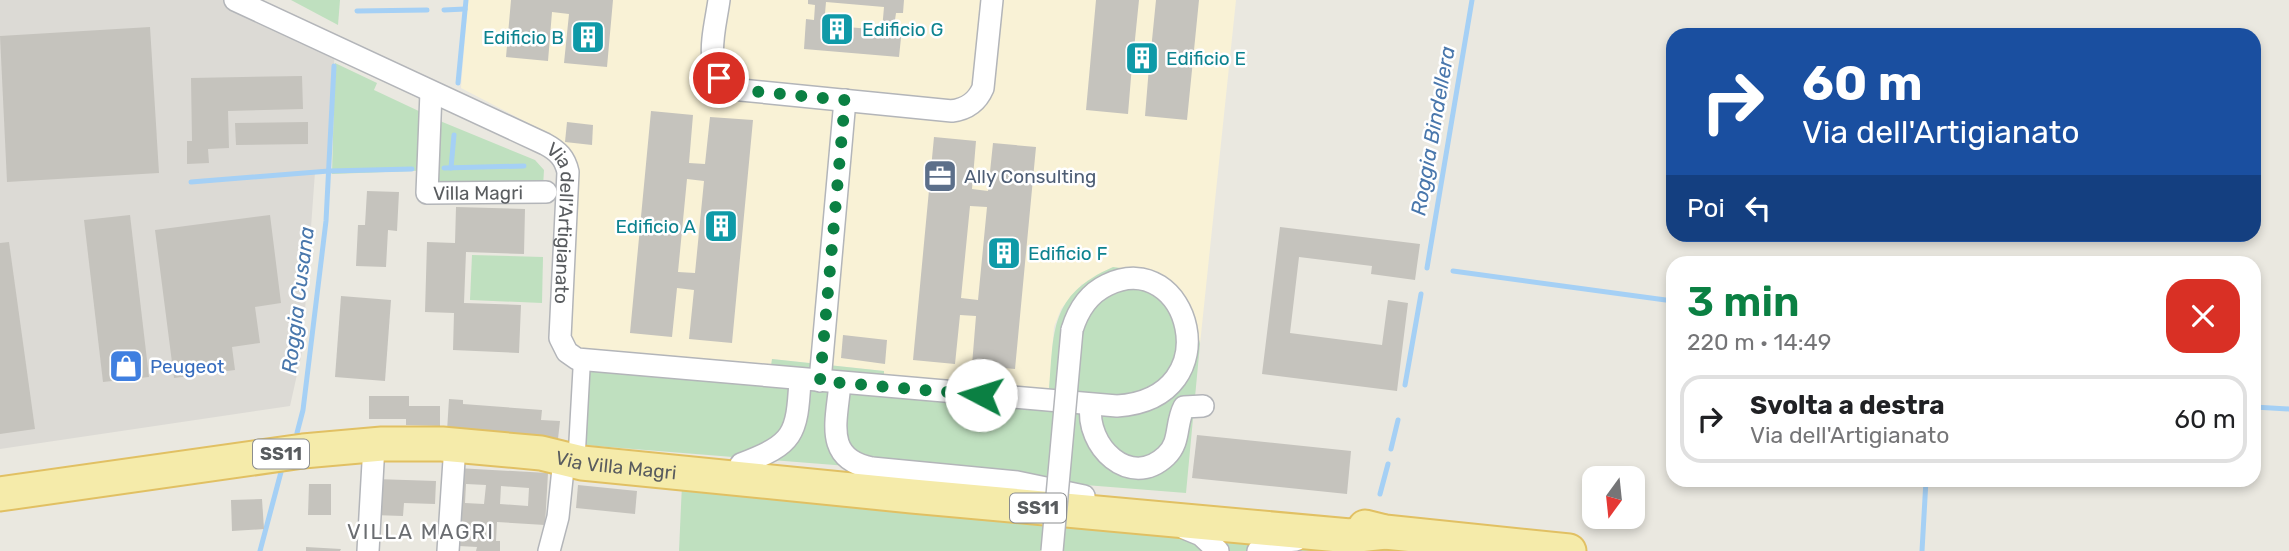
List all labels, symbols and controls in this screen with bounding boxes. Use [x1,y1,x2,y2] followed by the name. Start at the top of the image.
[818,10,856,48] building icon: Edificio G
[569,18,607,56] building icon: Edificio B
[862,18,943,41] place label: Edificio G
[483,26,564,49] place label: Edificio B
[1123,39,1161,77] building icon: Edificio E
[1405,44,1460,218] water label: Roggia Bindellera
[1166,47,1246,70] place label: Edificio E
[689,48,749,108] pin
[1802,54,1923,112] text: 60 m
[1687,56,1778,147] icon: right
[700,59,738,97] icon: arrive
[1802,113,2080,151] text: Via dell'Artigianato
[542,137,579,304] street label: Via dell'Artigianato
[921,157,959,195] office icon: Ally Consulting
[964,165,1096,188] place label: Ally Consulting
[433,181,523,205] street label: Villa Magri
[1739,189,1777,227] icon: left
[1687,193,1725,224] text: Poi
[702,207,740,245] building icon: Edificio A
[615,215,696,238] place label: Edificio A
[276,225,319,375] water label: Roggia Cusana
[985,234,1023,272] building icon: Edificio F
[1028,242,1107,265] place label: Edificio F
[1687,277,1800,327] text: 3 min
[2166,279,2240,353] button: close
[1687,328,1831,356] text: 220 m · 14:49
[107,347,145,385] shop icon: Peugeot
[150,355,225,378] place label: Peugeot
[944,358,1018,432] position arrow
[1750,390,1945,421] text: Svolta a destra
[1691,400,1729,438] icon: right
[2174,404,2236,435] text: 60 m
[1750,421,1950,449] text: Via dell'Artigianato
[253,440,309,468] road number: SS11
[553,446,678,484] street label: Via Villa Magri
[1582,466,1645,528] north arrow
[1582,466,1645,529] map controls
[1010,494,1066,522] road number: SS11
[347,519,495,544] district label: VILLA MAGRI

